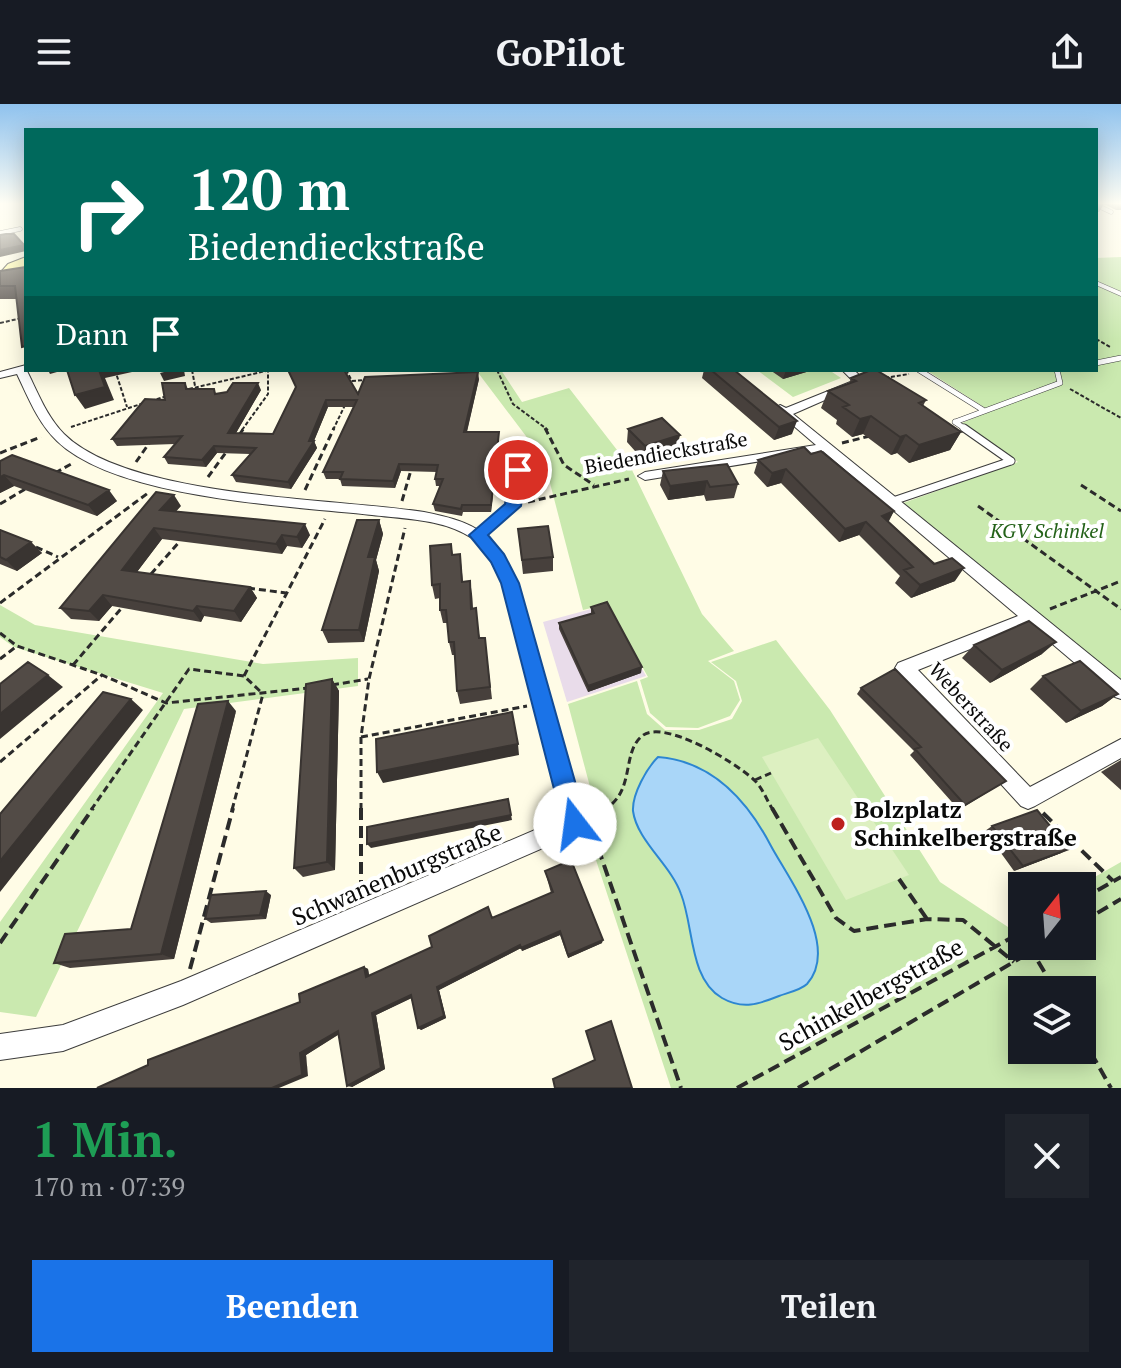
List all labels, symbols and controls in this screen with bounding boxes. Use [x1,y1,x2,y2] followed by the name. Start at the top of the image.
[496,29,625,76] text: GoPilot
[32,30,76,74] icon: menu
[1045,30,1089,74] icon: share
[188,152,350,226] text: 120 m
[56,160,160,264] icon: right
[188,223,485,270] text: Biedendieckstraße
[144,312,188,356] icon: arrive
[56,314,128,354] text: Dann
[582,425,749,480] street label: Biedendieckstraße
[484,436,552,504] pin
[496,448,540,492] icon: arrive
[989,517,1104,544] park label: KGV Schinkel
[923,656,1020,757] street label: Weberstraße
[533,782,617,866] position arrow
[854,793,1077,853] place label: Bolzplatz Schinkelbergstraße
[287,815,506,933] street label: Schwanenburgstraße
[829,815,847,833] marker: Bolzplatz Schinkelbergstraße
[1008,872,1096,960] north arrow
[1008,872,1096,1064] map controls
[773,930,968,1058] street label: Schinkelbergstraße
[1008,976,1096,1064] button: layers
[32,1107,178,1171] text: 1 Min.
[1005,1114,1089,1198] button: close
[32,1169,185,1203] text: 170 m · 07:39
[32,1260,553,1352] button: Beenden
[569,1260,1089,1352] button: Teilen

